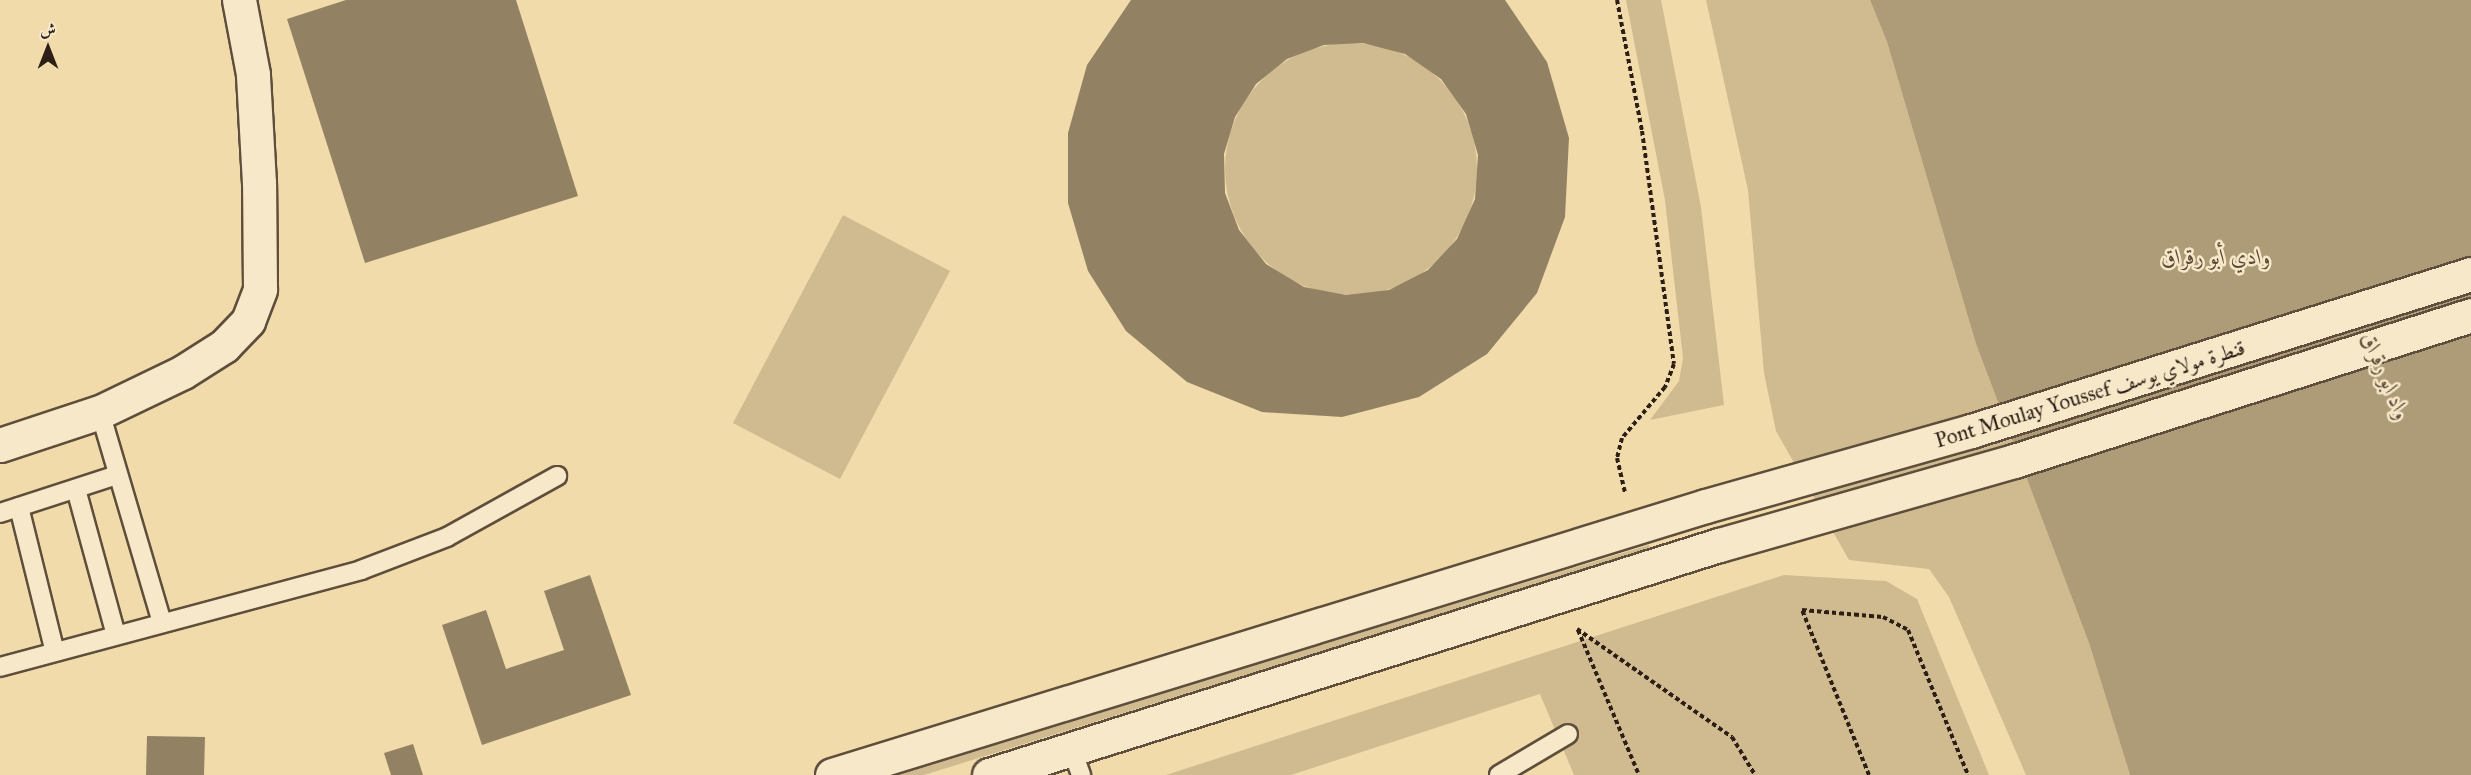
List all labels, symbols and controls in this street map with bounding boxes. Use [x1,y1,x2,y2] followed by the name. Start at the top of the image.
[18,18,78,78] north arrow
[40,20,56,39] text: ش
[2161,244,2271,270] water label: وادي أبو رقراق
[2356,328,2416,424] water label: واد ابو رقراق
[1932,335,2248,453] street label: Pont Moulay Youssef قنطرة مولاي يوسف

